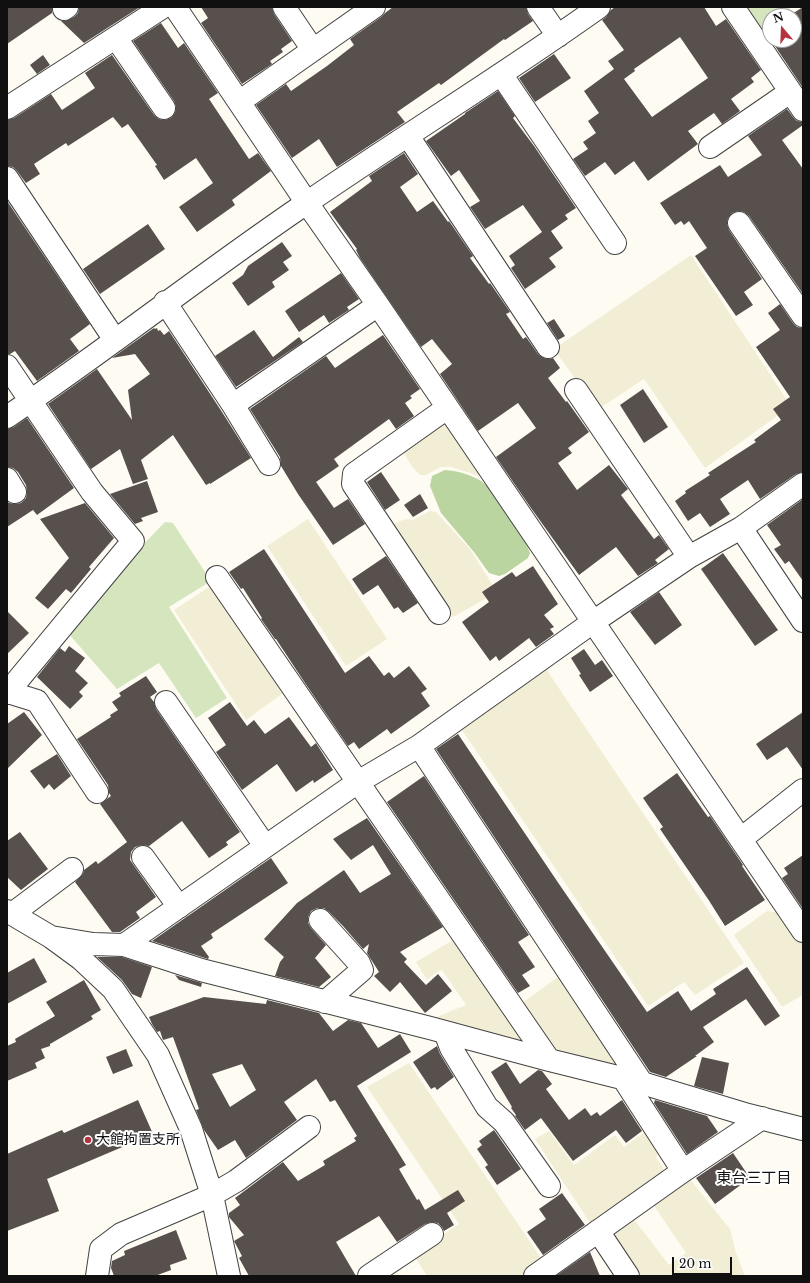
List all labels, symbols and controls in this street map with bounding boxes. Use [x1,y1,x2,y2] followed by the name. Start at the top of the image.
[762,8,802,48] north arrow
[771,9,786,26] text: N
[96,1132,180,1148] place label: 大館拘置支所
[83,1135,93,1145] marker: 大館拘置支所
[717,1170,791,1188] district label: 東台三丁目
[674,1249,734,1275] scale bar
[679,1256,711,1271] text: 20 m

